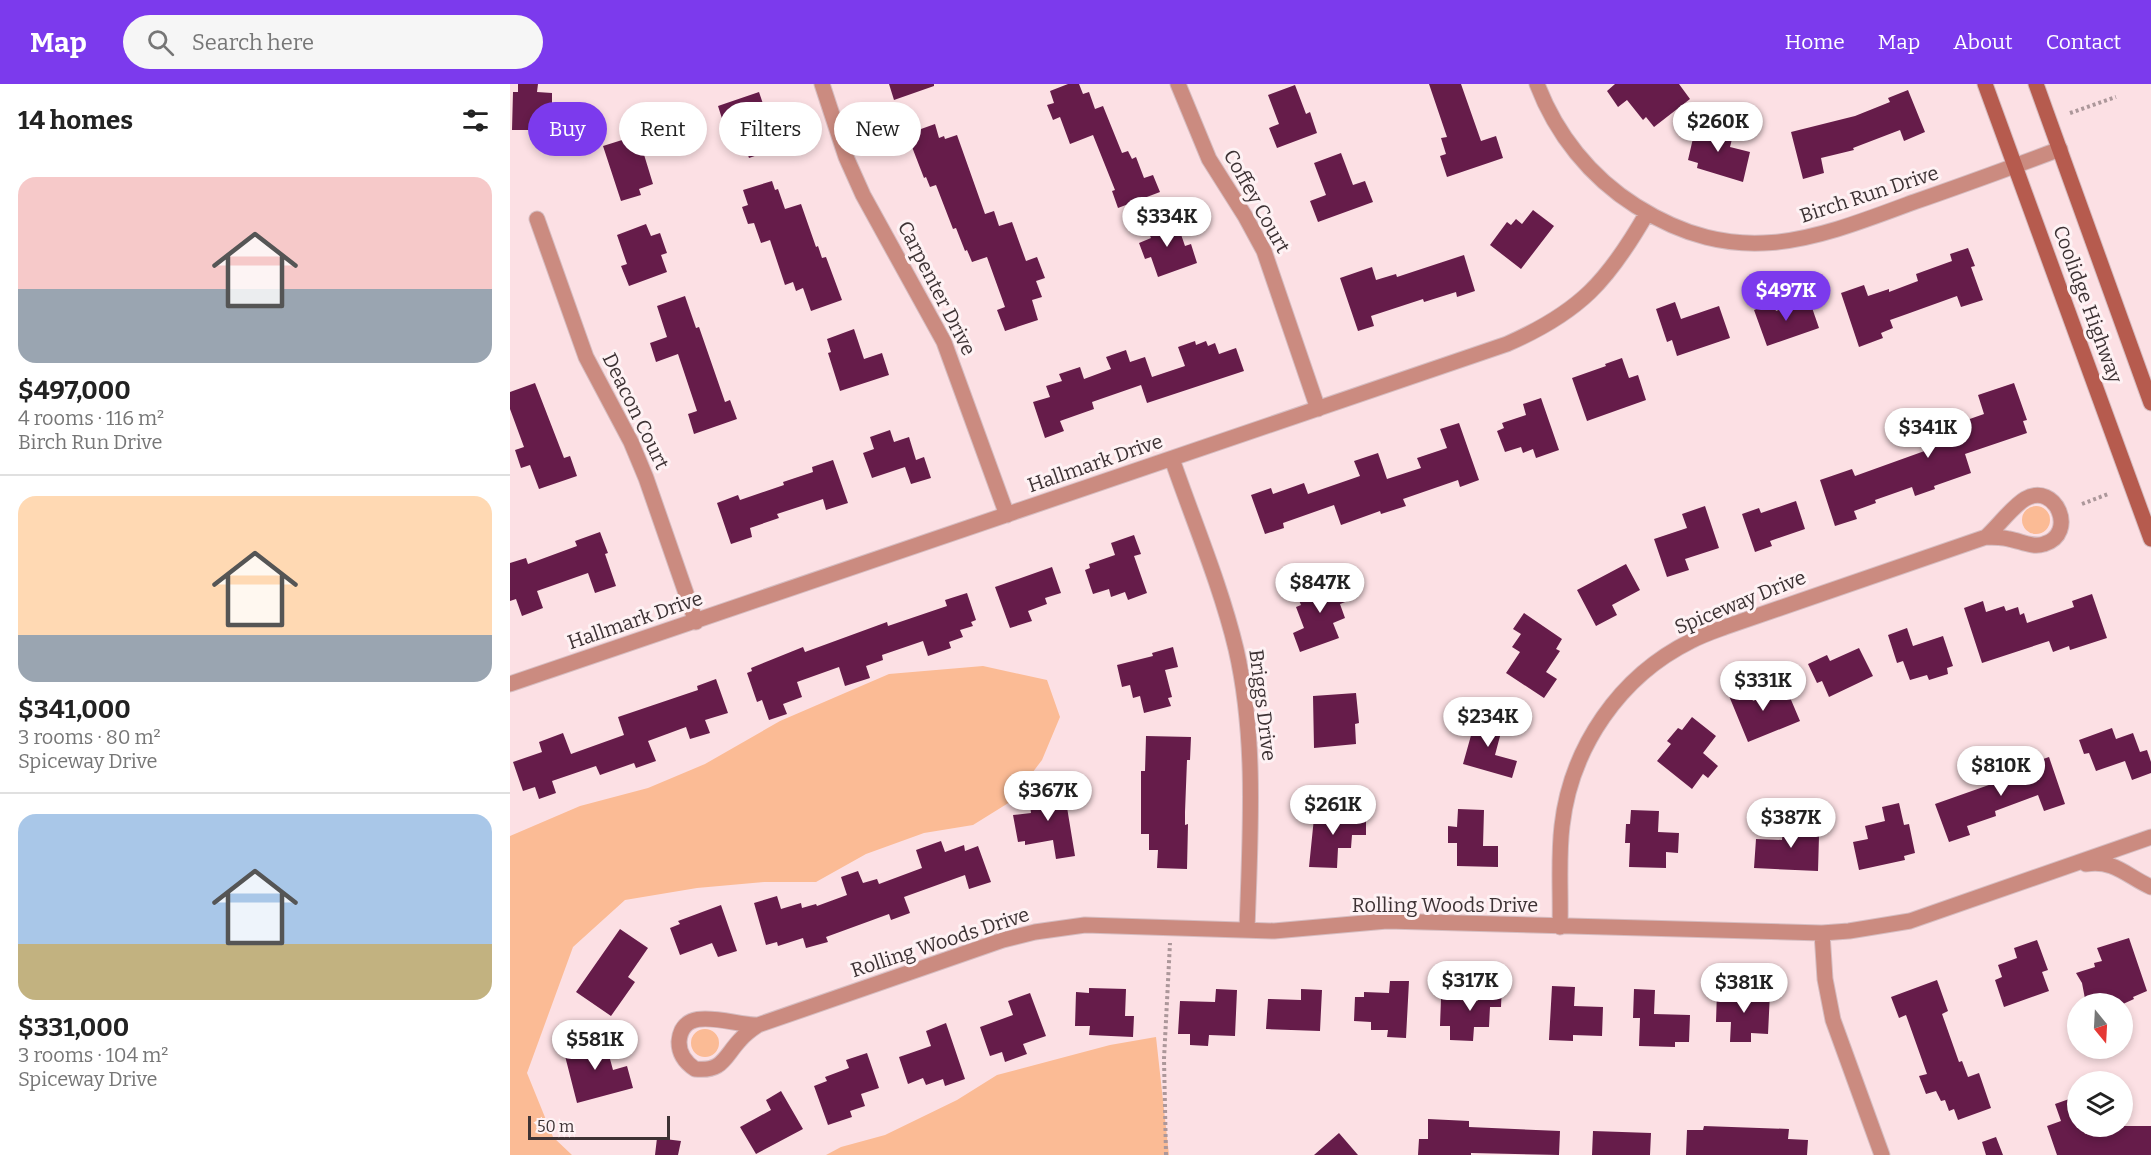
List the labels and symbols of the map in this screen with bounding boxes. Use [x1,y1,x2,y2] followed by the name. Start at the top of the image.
[1676,102,1760,153] pin: $260K
[1219,145,1295,257] street label: Coffey Court
[1797,160,1941,228] street label: Birch Run Drive
[1125,197,1209,248] pin: $334K
[893,217,981,359] street label: Carpenter Drive
[2048,222,2128,387] street label: Coolidge Highway
[1744,271,1828,322] pin: $497K
[597,349,675,473] street label: Deacon Court
[1886,408,1970,459] pin: $341K
[1024,429,1166,497] street label: Hallmark Drive
[1278,563,1362,614] pin: $847K
[1671,565,1809,639] street label: Spiceway Drive
[564,586,706,654] street label: Hallmark Drive
[1244,648,1282,762] street label: Briggs Drive
[1721,661,1805,712] pin: $331K
[1446,697,1530,748] pin: $234K
[1959,746,2043,797] pin: $810K
[1006,771,1090,822] pin: $367K
[1291,785,1375,836] pin: $261K
[1749,798,1833,849] pin: $387K
[1352,893,1538,917] street label: Rolling Woods Drive
[848,902,1032,982] street label: Rolling Woods Drive
[1428,961,1512,1012] pin: $317K
[1702,963,1786,1014] pin: $381K
[2067,993,2133,1059] north arrow
[553,1020,637,1071] pin: $581K
[528,1113,670,1140] scale bar

